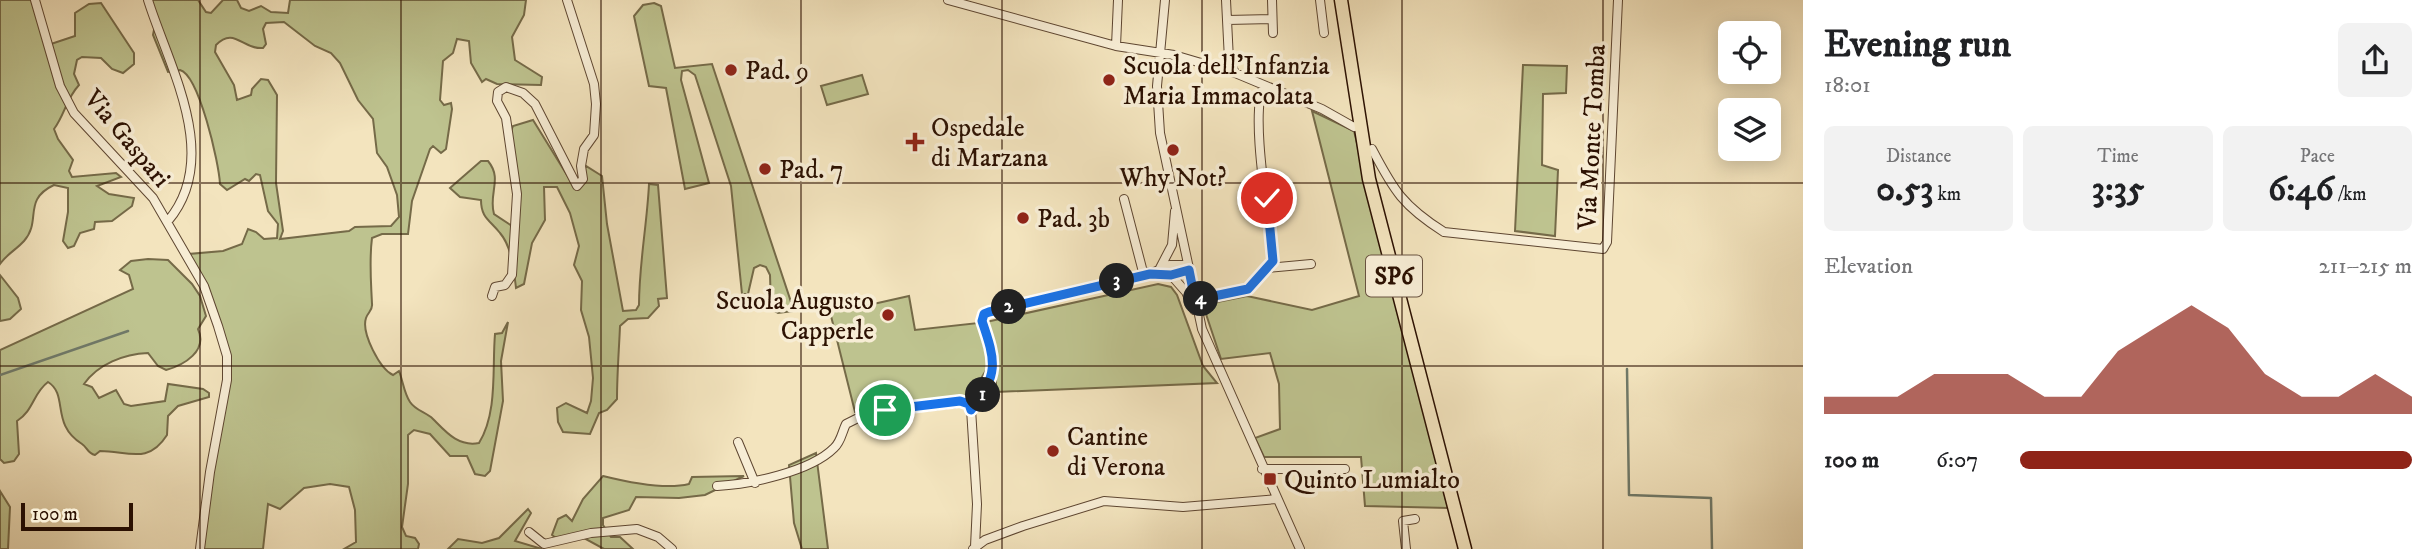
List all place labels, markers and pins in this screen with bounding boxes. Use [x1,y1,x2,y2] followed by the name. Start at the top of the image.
[1123,50,1330,113] place label: Scuola dell'Infanzia Maria Immacolata
[745,55,809,88] place label: Pad. 9
[723,62,739,78] marker: Pad. 9
[1101,72,1117,88] marker: Scuola dell'Infanzia Maria Immacolata
[931,112,1048,175] place label: Ospedale di Marzana
[905,132,925,152] marker: Ospedale di Marzana
[1165,142,1181,158] marker: Why Not?
[779,154,844,187] place label: Pad. 7
[757,161,773,177] marker: Pad. 7
[1118,162,1227,195] place label: Why Not?
[1237,168,1297,228] pin
[1037,203,1110,236] place label: Pad. 3b
[1015,210,1031,226] marker: Pad. 3b
[1100,264,1134,298] pin: 3
[1184,282,1218,316] pin: 4
[716,285,874,348] place label: Scuola Augusto Capperle
[992,290,1026,324] pin: 2
[880,307,896,323] marker: Scuola Augusto Capperle
[965,378,1000,412] pin: 1
[855,380,915,440] pin
[1067,421,1165,484] place label: Cantine di Verona
[1045,443,1061,459] marker: Cantine di Verona
[1284,464,1460,497] place label: Quinto Lumialto
[1262,471,1278,487] marker: Quinto Lumialto

